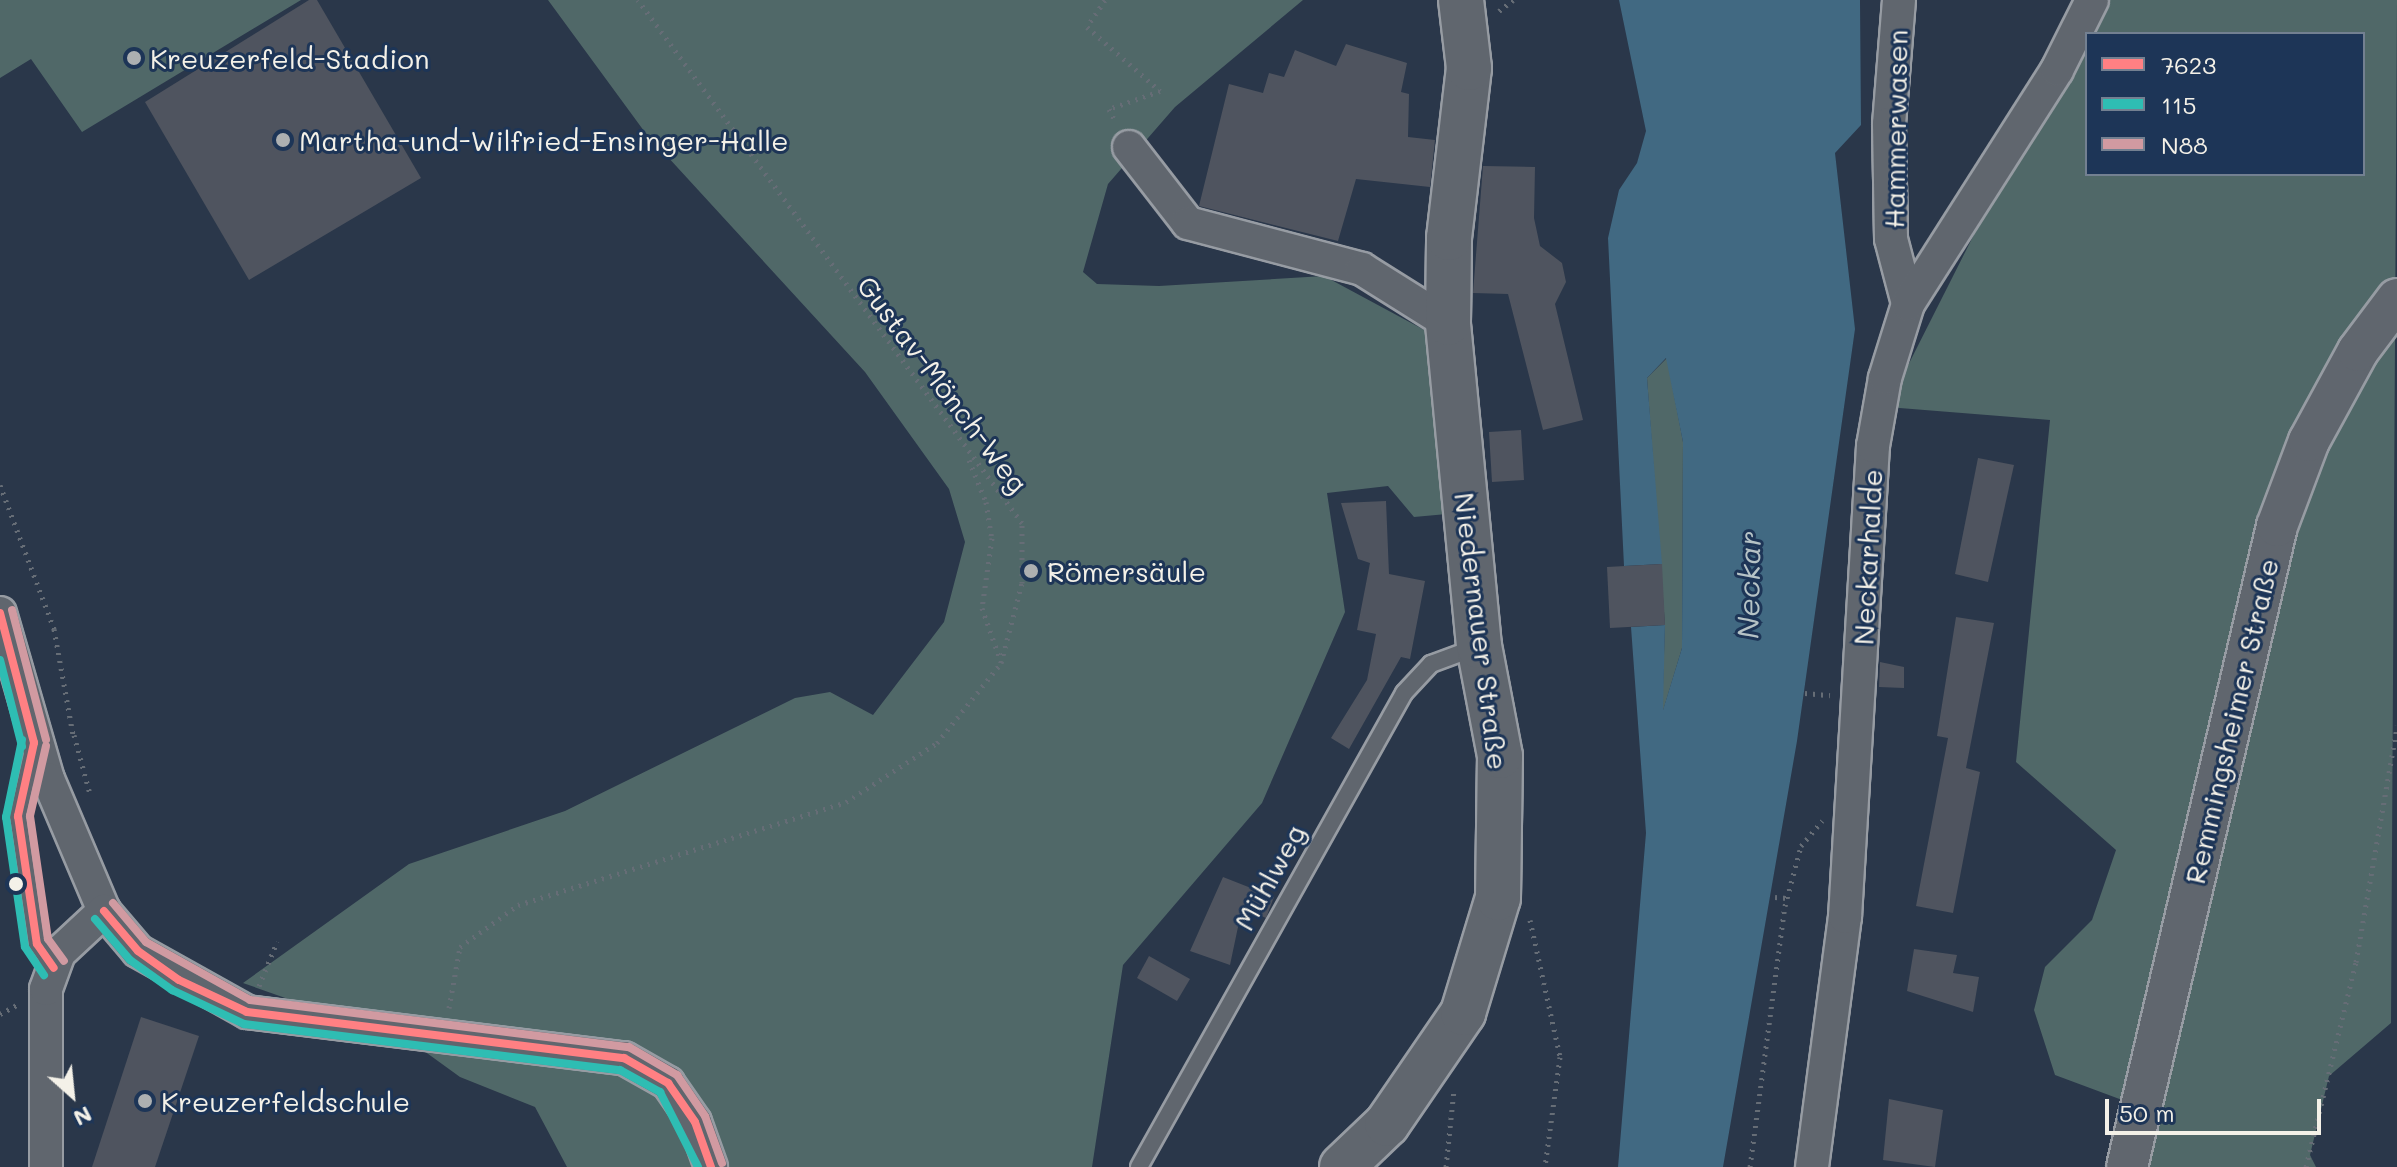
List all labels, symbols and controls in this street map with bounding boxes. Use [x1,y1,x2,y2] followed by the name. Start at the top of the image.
[1876,29,1914,229] street label: Hammerwasen
[2085,32,2365,176] legend
[150,41,429,75] place label: Kreuzerfeld-Stadion
[125,49,143,67] marker: Kreuzerfeld-Stadion
[2161,49,2216,80] text: 7623
[2161,89,2196,120] text: 115
[299,123,789,157] place label: Martha-und-Wilfried-Ensinger-Halle
[2161,129,2208,160] text: N88
[274,131,292,149] marker: Martha-und-Wilfried-Ensinger-Halle
[851,269,1035,499] street label: Gustav-Mönch-Weg
[1846,468,1888,646] street label: Neckarhalde
[1448,490,1516,772] street label: Niedernauer Straße
[1729,531,1767,639] water label: Neckar
[1047,554,1206,588] place label: Römersäule
[2177,555,2285,887] street label: Remmingsheimer Straße
[1022,562,1040,580] marker: Römersäule
[1226,818,1312,936] street label: Mühlweg
[8,876,24,892] unlabelled marker
[32,1055,112,1135] north arrow
[2109,1083,2325,1133] scale bar
[161,1084,410,1118] place label: Kreuzerfeldschule
[136,1092,154,1110] marker: Kreuzerfeldschule
[2119,1097,2175,1128] text: 50 m
[69,1100,97,1134] text: N

